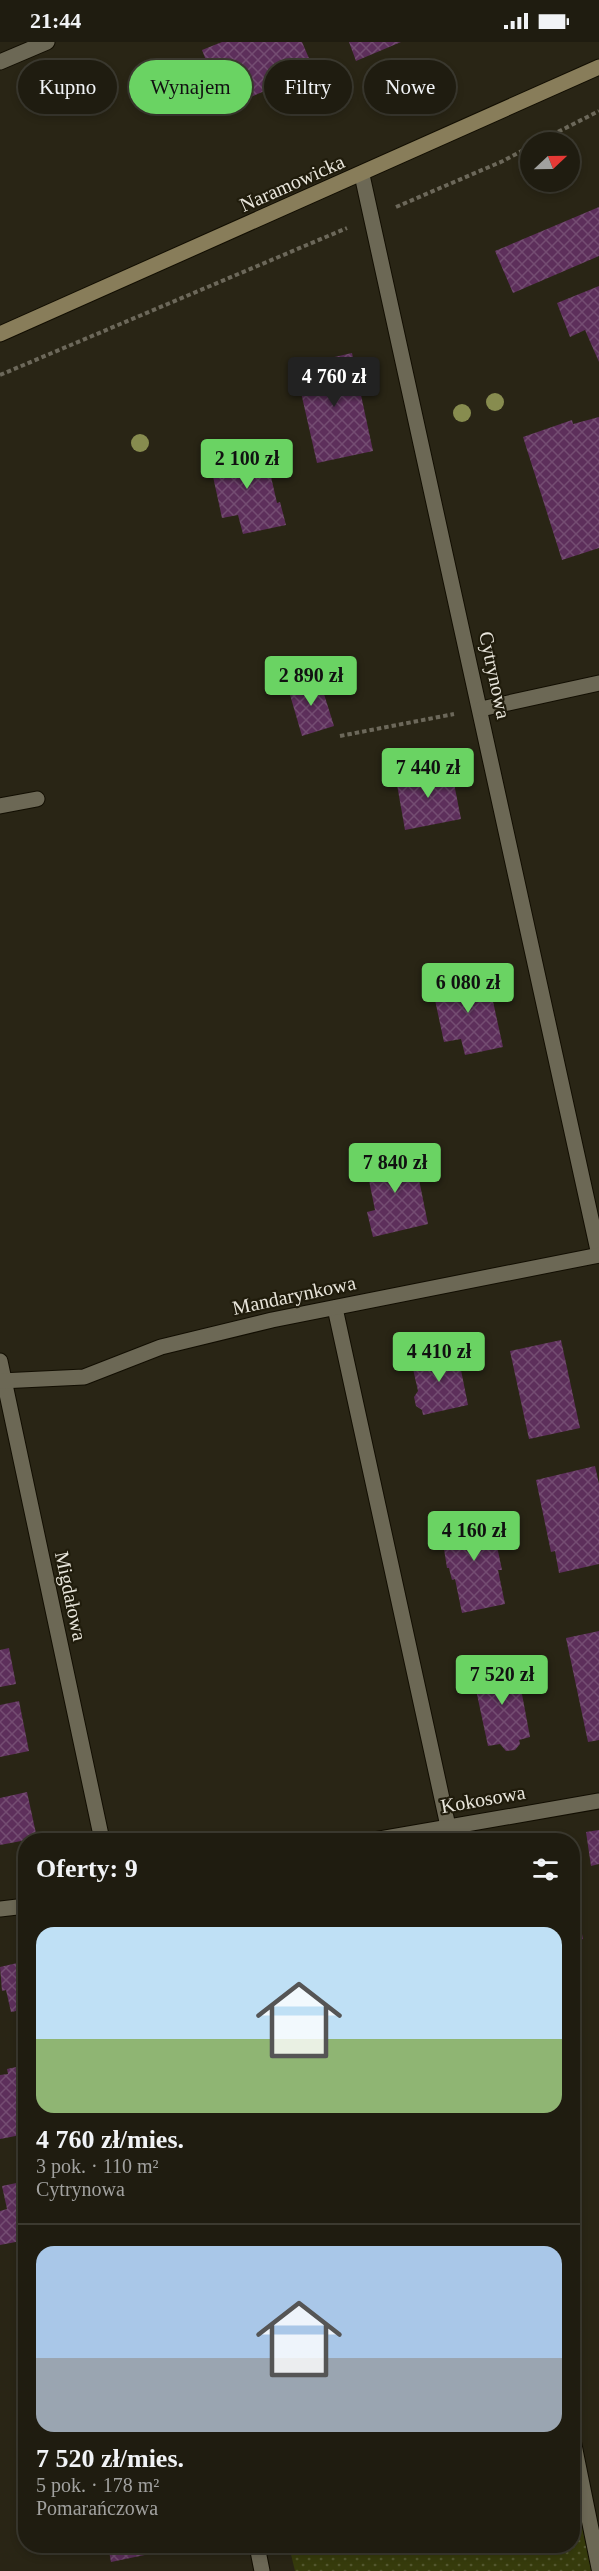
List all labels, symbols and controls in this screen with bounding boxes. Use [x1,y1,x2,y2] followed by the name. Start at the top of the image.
[30,8,81,33] text: 21:44
[18,60,117,114] chip: Kupno
[129,60,252,114] chip: Wynajem
[264,60,352,114] chip: Filtry
[364,60,456,114] chip: Nowe
[520,132,580,192] north arrow
[520,132,580,192] map controls
[236,150,348,216] street label: Naramowicka
[272,357,396,408] pin: 4 760 zł
[302,365,366,387] text: 4 760 zł
[185,439,309,490] pin: 2 100 zł
[215,447,279,469] text: 2 100 zł
[474,629,515,721] street label: Cytrynowa
[249,656,373,707] pin: 2 890 zł
[279,664,343,686] text: 2 890 zł
[366,748,490,799] pin: 7 440 zł
[396,756,460,778] text: 7 440 zł
[406,963,530,1014] pin: 6 080 zł
[436,971,500,993] text: 6 080 zł
[333,1143,457,1194] pin: 7 840 zł
[363,1151,427,1173] text: 7 840 zł
[230,1271,358,1320] street label: Mandarynkowa
[377,1332,501,1383] pin: 4 410 zł
[407,1340,471,1362] text: 4 410 zł
[412,1511,536,1562] pin: 4 160 zł
[442,1519,506,1541] text: 4 160 zł
[50,1549,91,1643] street label: Migdałowa
[440,1655,564,1706] pin: 7 520 zł
[470,1663,534,1685] text: 7 520 zł
[439,1781,527,1817] street label: Kokosowa
[529,1853,562,1886] icon: filters
[36,1854,138,1883] text: Oferty: 9
[245,1966,353,2074] icon: home
[36,2125,184,2154] text: 4 760 zł/mies.
[36,2155,158,2177] text: 3 pok. · 110 m²
[36,2178,125,2200] text: Cytrynowa
[245,2285,353,2393] icon: home
[36,2444,184,2473] text: 7 520 zł/mies.
[36,2474,159,2496] text: 5 pok. · 178 m²
[36,2497,158,2519] text: Pomarańczowa

